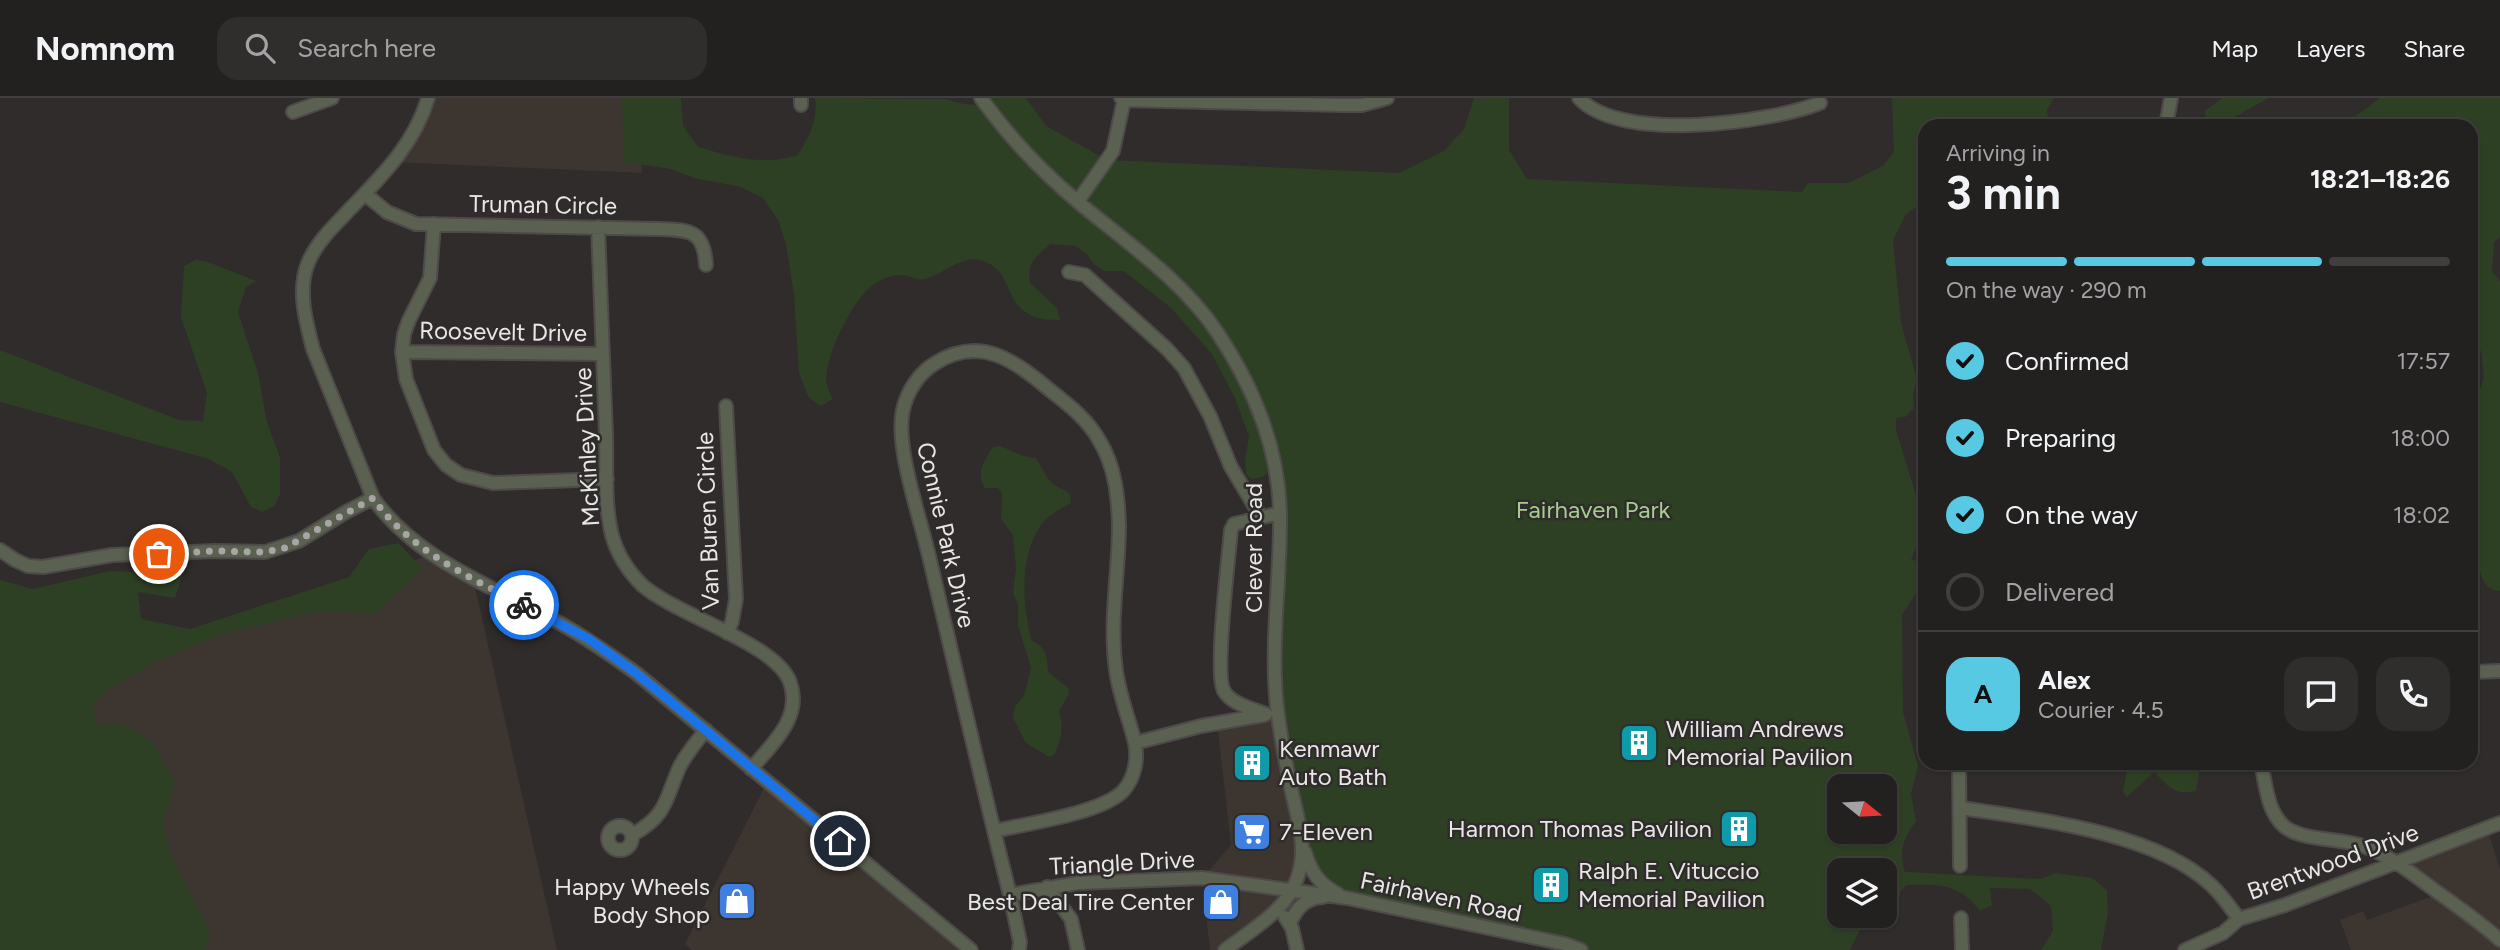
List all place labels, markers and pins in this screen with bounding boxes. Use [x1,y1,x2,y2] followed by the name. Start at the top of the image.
[129,524,189,584] pin
[1666,714,1853,771] place label: William Andrews Memorial Pavilion
[1618,722,1660,764] building icon: William Andrews Memorial Pavilion
[1279,734,1387,791] place label: Kenmawr Auto Bath
[1231,742,1273,784] building icon: Kenmawr Auto Bath
[1718,808,1760,850] building icon: Harmon Thomas Pavilion
[810,811,870,871] pin
[1231,811,1273,853] supermarket icon: 7-Eleven
[1448,814,1712,843] place label: Harmon Thomas Pavilion
[1279,817,1373,846] place label: 7-Eleven
[1578,856,1765,913] place label: Ralph E. Vituccio Memorial Pavilion
[1530,864,1572,906] building icon: Ralph E. Vituccio Memorial Pavilion
[554,872,710,929] place label: Happy Wheels Body Shop
[716,880,758,922] shop icon: Happy Wheels Body Shop
[1200,881,1242,923] shop icon: Best Deal Tire Center
[967,887,1194,916] place label: Best Deal Tire Center

